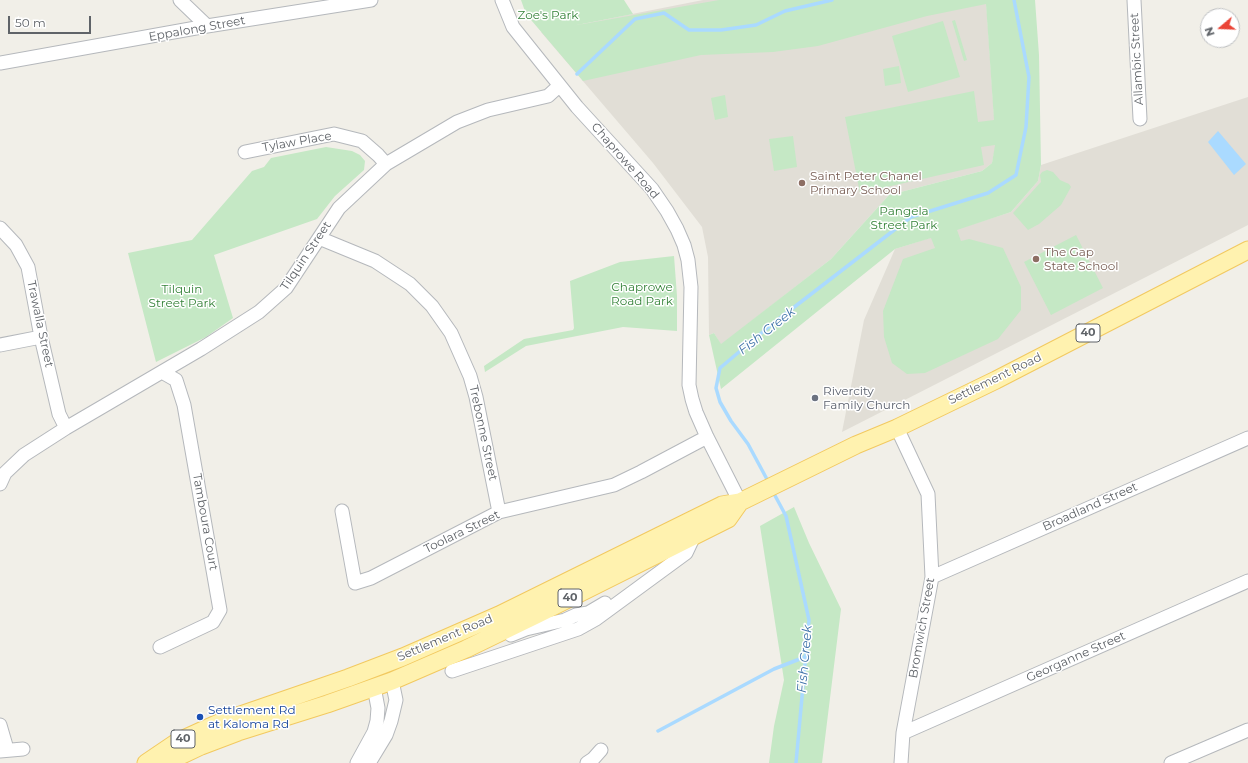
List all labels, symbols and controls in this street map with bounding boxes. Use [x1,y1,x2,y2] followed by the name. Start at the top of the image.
[10,8,93,34] scale bar
[518,8,578,22] park label: Zoe's Park
[1200,8,1240,48] north arrow
[1127,12,1147,106] street label: Allambic Street
[148,13,246,45] street label: Eppalong Street
[15,15,46,30] text: 50 m
[1202,25,1218,38] text: N
[588,120,662,202] street label: Chaprowe Road
[261,129,333,155] street label: Tylaw Place
[810,169,922,197] place label: Saint Peter Chanel Primary School
[797,178,807,188] marker: Saint Peter Chanel Primary School
[871,204,937,232] park label: Pangela Street Park
[278,219,334,293] street label: Tilquin Street
[1044,245,1119,273] place label: The Gap State School
[1031,254,1041,264] marker: The Gap State School
[24,279,56,369] street label: Trawalla Street
[611,280,673,308] park label: Chaprowe Road Park
[149,282,215,310] park label: Tilquin Street Park
[735,304,799,358] water label: Fish Creek
[1076,324,1100,342] road number: 40
[946,350,1044,408] street label: Settlement Road
[466,384,500,482] street label: Trebonne Street
[823,384,910,412] place label: Rivercity Family Church
[810,393,820,403] marker: Rivercity Family Church
[189,472,221,572] street label: Tamboura Court
[1040,480,1140,534] street label: Broadland Street
[422,507,502,557] street label: Toolara Street
[906,577,938,679] street label: Bromwich Street
[558,589,582,607] road number: 40
[395,611,495,665] street label: Settlement Road
[794,624,816,694] water label: Fish Creek
[1024,629,1128,685] street label: Georganne Street
[208,703,296,731] place label: Settlement Rd at Kaloma Rd
[195,712,205,722] marker: Settlement Rd at Kaloma Rd
[171,730,195,748] road number: 40

